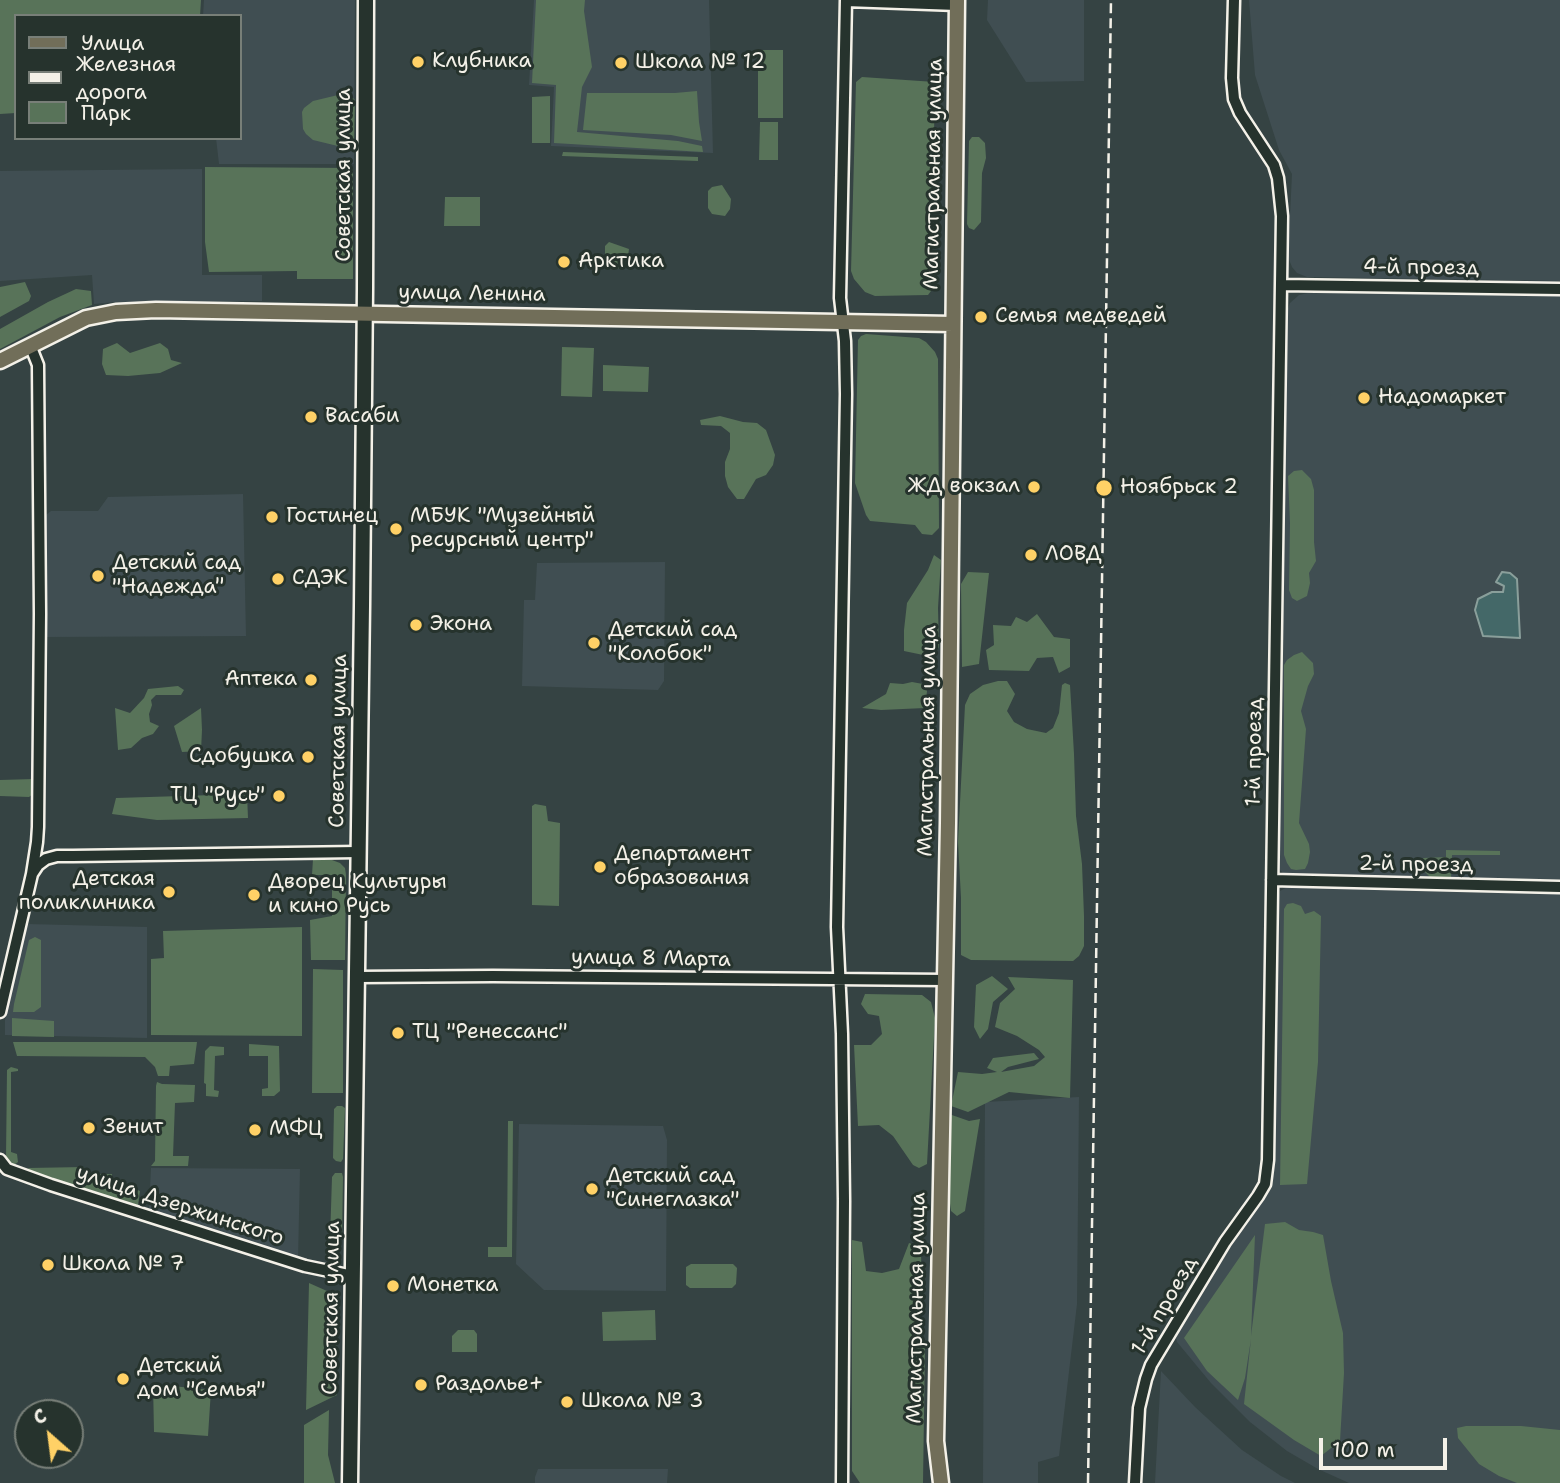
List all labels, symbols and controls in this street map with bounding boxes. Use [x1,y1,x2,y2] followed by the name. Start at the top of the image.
[14,14,242,140] legend
[81,29,144,57] text: Улица
[432,49,531,75] place label: Клубника
[76,50,176,106] text: Железная дорога
[635,50,765,76] place label: Школа № 12
[410,54,426,70] marker: Клубника
[613,55,629,71] marker: Школа № 12
[919,58,949,290] street label: Магистральная улица
[332,88,358,262] street label: Советская улица
[81,99,131,127] text: Парк
[578,249,664,275] place label: Арктика
[556,254,572,270] marker: Арктика
[1363,254,1479,282] street label: 4-й проезд
[398,280,546,308] street label: улица Ленина
[995,304,1167,330] place label: Семья медведей
[973,309,989,325] marker: Семья медведей
[1378,385,1506,411] place label: Надомаркет
[1356,390,1372,406] marker: Надомаркет
[325,404,400,430] place label: Васаби
[303,409,319,425] marker: Васаби
[908,474,1020,500] place label: ЖД вокзал
[1120,475,1238,501] place label: Ноябрьск 2
[1094,478,1114,498] marker: Ноябрьск 2
[1026,479,1042,495] marker: ЖД вокзал
[286,504,378,530] place label: Гостинец
[410,504,595,554] place label: МБУК "Музейный ресурсный центр"
[264,509,280,525] marker: Гостинец
[388,521,404,537] marker: МБУК "Музейный ресурсный центр"
[1045,542,1101,568] place label: ЛОВД
[1023,547,1039,563] marker: ЛОВД
[112,551,241,601] place label: Детский сад "Надежда"
[292,566,347,592] place label: СДЭК
[90,568,106,584] marker: Детский сад "Надежда"
[270,571,286,587] marker: СДЭК
[430,612,492,638] place label: Экона
[408,617,424,633] marker: Экона
[608,618,737,668] place label: Детский сад "Колобок"
[913,625,943,857] street label: Магистральная улица
[586,635,602,651] marker: Детский сад "Колобок"
[325,654,353,828] street label: Советская улица
[224,667,297,693] place label: Аптека
[303,672,319,688] marker: Аптека
[1241,697,1269,807] street label: 1-й проезд
[189,744,294,770] place label: Сдобушка
[300,749,316,765] marker: Сдобушка
[170,783,265,809] place label: ТЦ "Русь"
[271,788,287,804] marker: ТЦ "Русь"
[614,842,751,892] place label: Департамент образования
[1358,851,1474,879] street label: 2-й проезд
[592,859,608,875] marker: Департамент образования
[19,867,155,917] place label: Детская поликлиника
[268,870,447,920] place label: Дворец Культуры и кино Русь
[161,884,177,900] marker: Детская поликлиника
[246,887,262,903] marker: Дворец Культуры и кино Русь
[571,945,731,973] street label: улица 8 Марта
[412,1020,567,1046] place label: ТЦ "Ренессанс"
[390,1025,406,1041] marker: ТЦ "Ренессанс"
[103,1115,163,1141] place label: Зенит
[269,1117,323,1143] place label: МФЦ
[81,1120,97,1136] marker: Зенит
[247,1122,263,1138] marker: МФЦ
[73,1161,287,1251] street label: улица Дзержинского
[606,1164,740,1214] place label: Детский сад "Синеглазка"
[584,1181,600,1197] marker: Детский сад "Синеглазка"
[902,1192,932,1424] street label: Магистральная улица
[318,1221,346,1395] street label: Советская улица
[62,1252,184,1278] place label: Школа № 7
[1127,1252,1203,1360] street label: 1-й проезд
[40,1257,56,1273] marker: Школа № 7
[407,1273,498,1299] place label: Монетка
[385,1278,401,1294] marker: Монетка
[137,1354,266,1404] place label: Детский дом "Семья"
[115,1371,131,1387] marker: Детский дом "Семья"
[435,1372,544,1398] place label: Раздолье+
[413,1377,429,1393] marker: Раздолье+
[581,1389,703,1415] place label: Школа № 3
[559,1394,575,1410] marker: Школа № 3
[14,1399,84,1469] north arrow
[29,1403,51,1431] text: С
[1322,1424,1450,1468] scale bar
[1332,1436,1395,1464] text: 100 m

